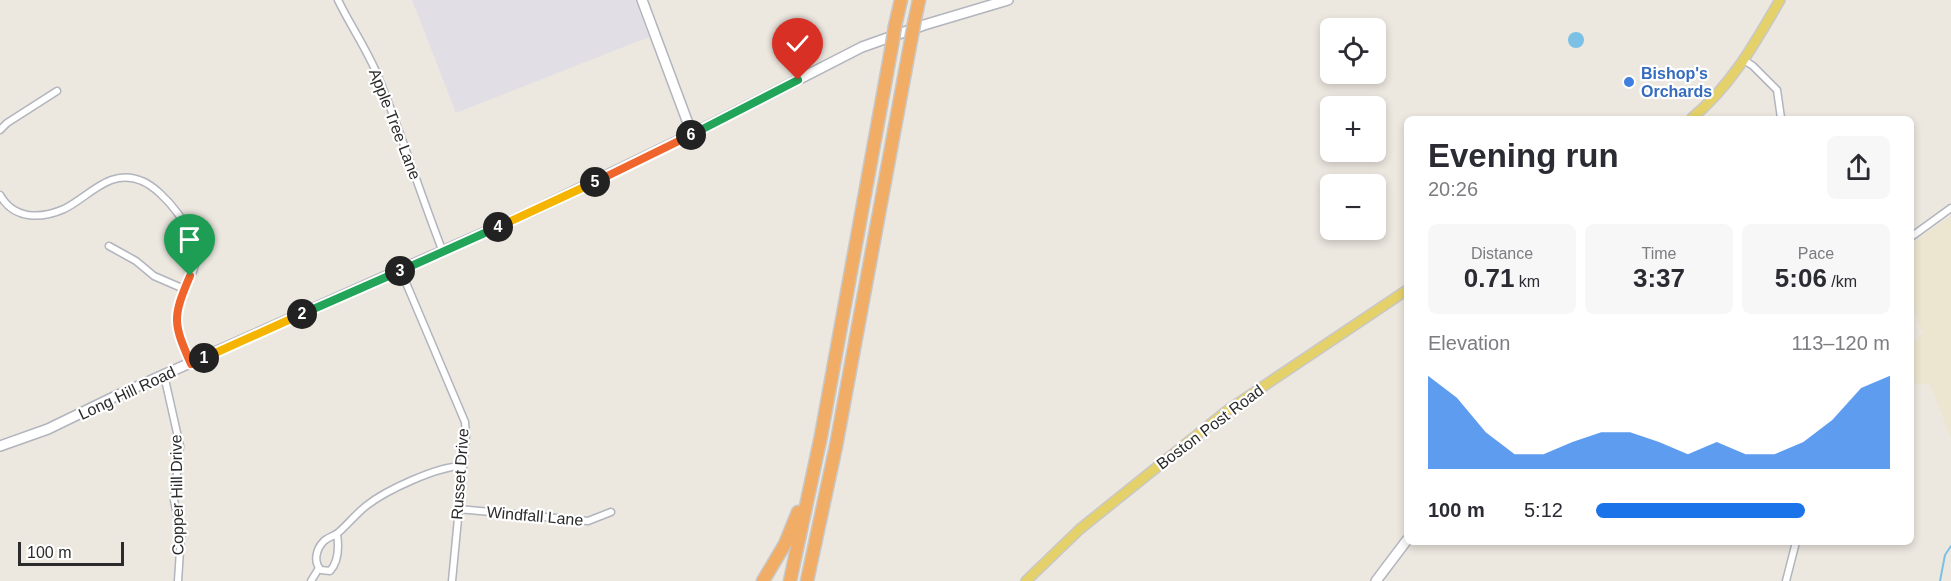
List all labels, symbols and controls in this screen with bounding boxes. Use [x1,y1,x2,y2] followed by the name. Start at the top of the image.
[772,18,823,80] pin
[1320,18,1386,240] map controls
[1320,18,1386,84] button: locate
[781,27,814,60] icon: check
[1641,65,1712,100] place label: Bishop's Orchards
[366,66,424,182] street label: Apple Tree Lane
[1622,75,1636,89] marker: Bishop's Orchards
[1320,96,1386,162] button: +
[676,120,706,150] pin: 6
[687,126,695,143] text: 6
[1827,136,1890,199] button: share
[1428,137,1619,174] text: Evening run
[580,167,610,197] pin: 5
[591,173,599,190] text: 5
[1320,174,1386,240] button: −
[1428,178,1478,200] text: 20:26
[483,212,513,242] pin: 4
[164,214,215,276] pin
[494,218,502,235] text: 4
[173,223,206,256] icon: arrive
[1471,245,1533,262] text: Distance
[1642,245,1676,262] text: Time
[1798,245,1834,262] text: Pace
[385,256,415,286] pin: 3
[396,262,404,279] text: 3
[1464,263,1514,293] text: 0.71
[1633,263,1685,293] text: 3:37
[1775,263,1827,293] text: 5:06
[1514,273,1540,290] text: km
[1827,273,1857,290] text: /km
[287,299,317,329] pin: 2
[298,305,306,322] text: 2
[1428,332,1510,354] text: Elevation
[1791,332,1890,354] text: 113–120 m
[189,343,219,373] pin: 1
[200,349,208,366] text: 1
[76,363,178,423] street label: Long Hill Road
[1153,381,1267,473] street label: Boston Post Road
[448,428,472,520] street label: Russet Drive
[167,434,187,556] street label: Copper Hill Drive
[1428,499,1485,521] text: 100 m
[1524,499,1563,521] text: 5:12
[486,503,584,529] street label: Windfall Lane
[18,539,124,566] scale bar
[27,544,71,561] text: 100 m

